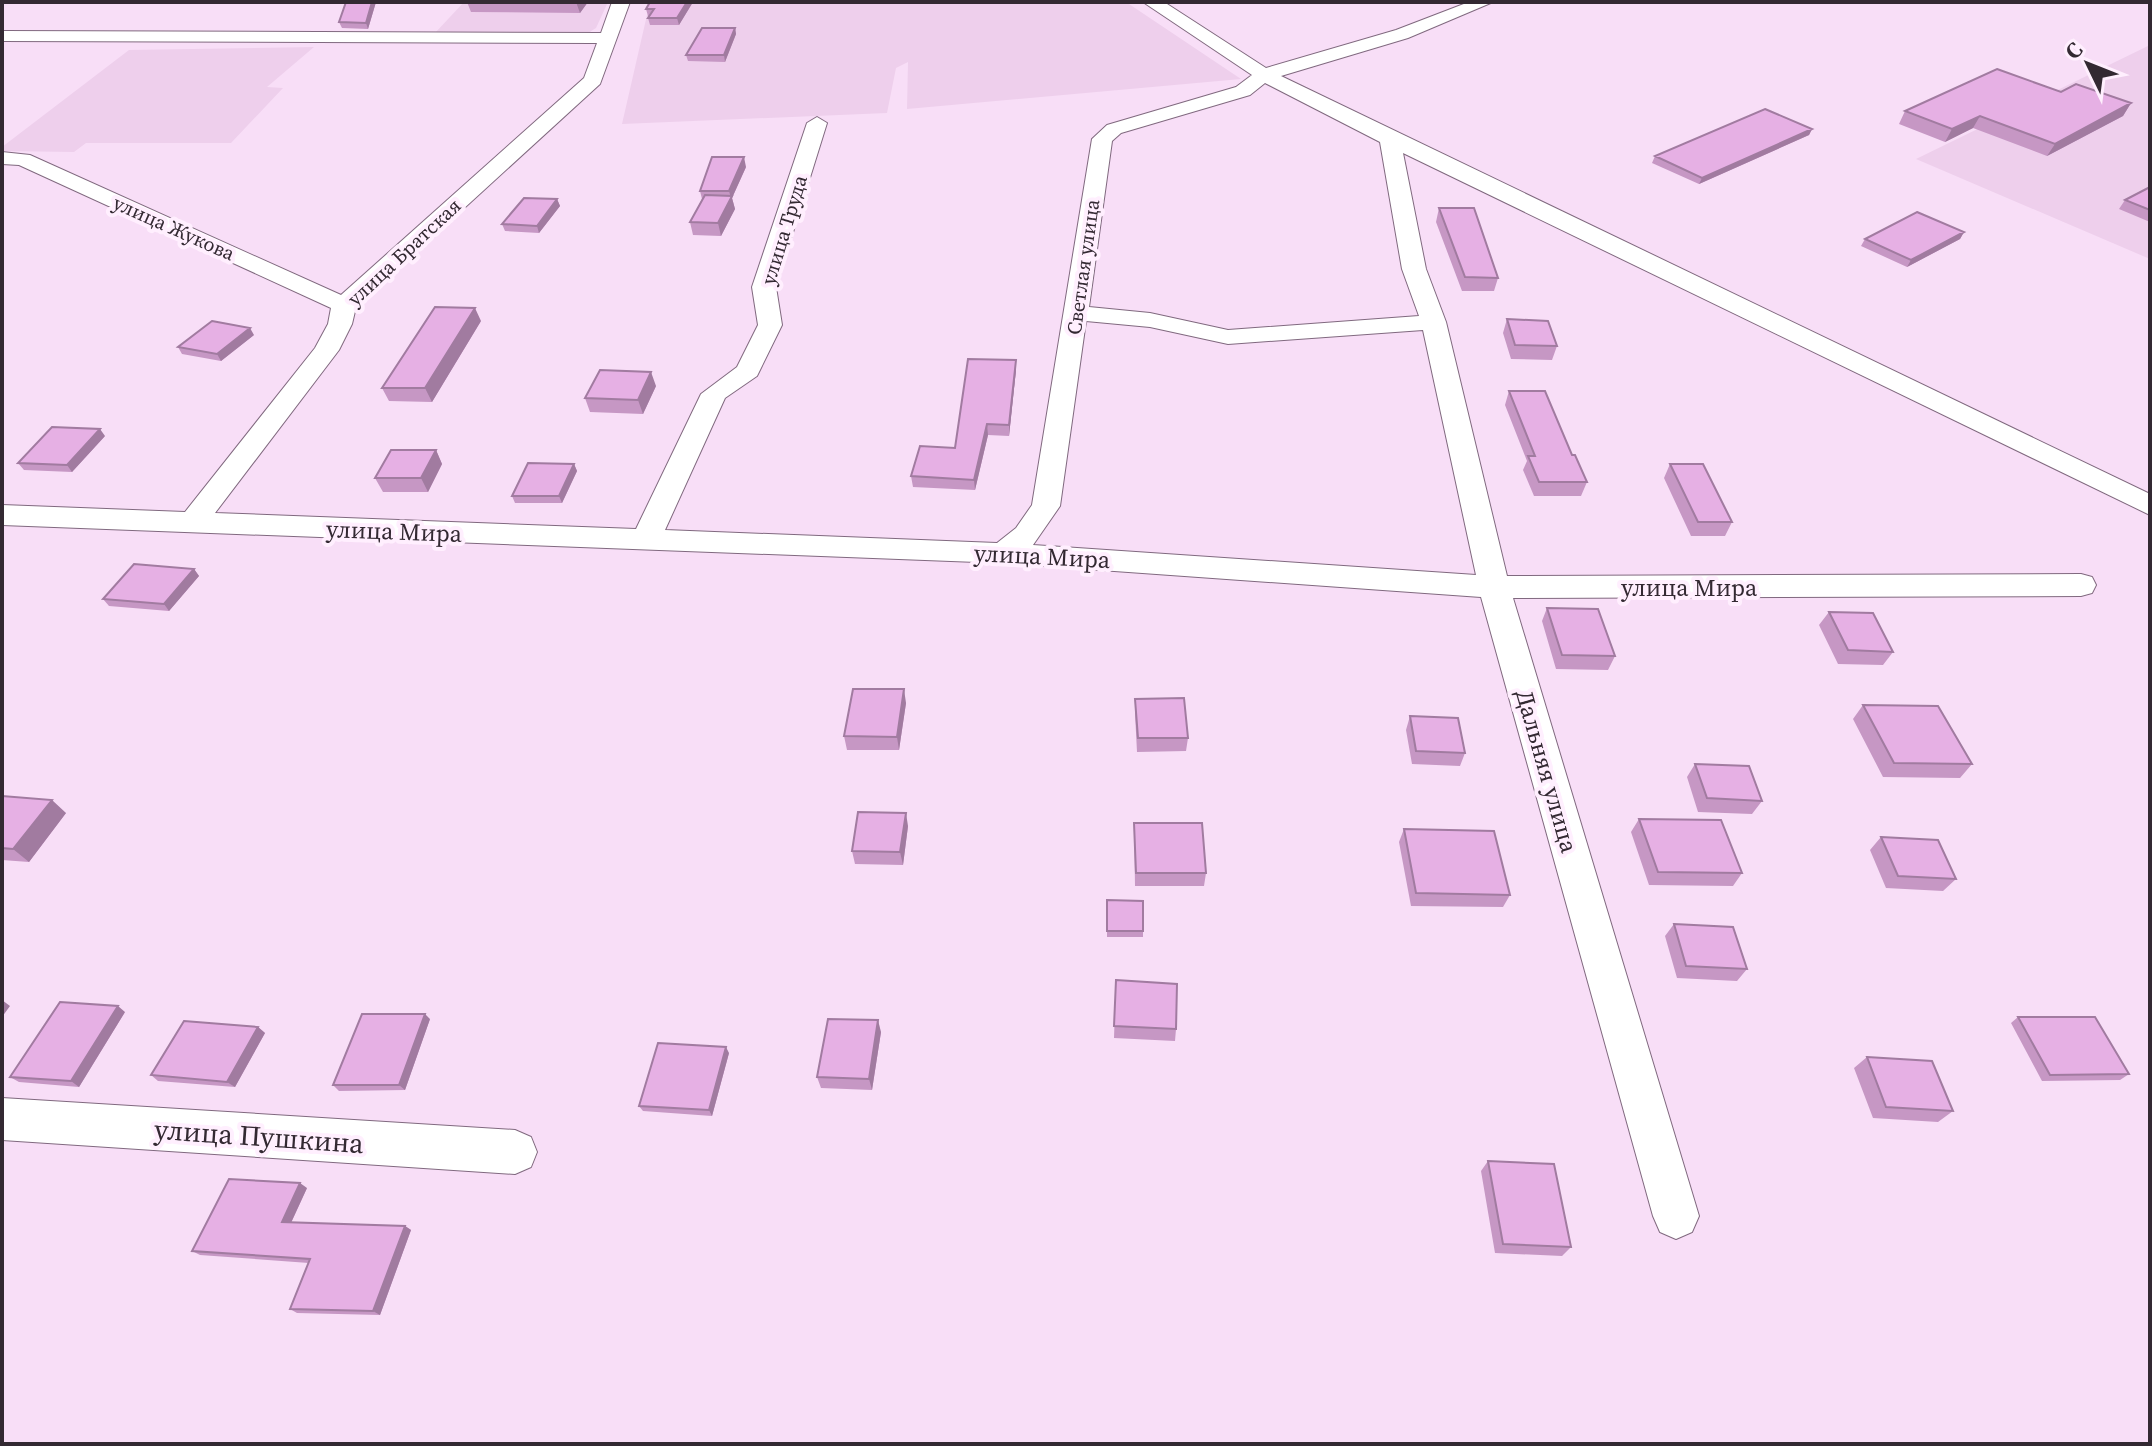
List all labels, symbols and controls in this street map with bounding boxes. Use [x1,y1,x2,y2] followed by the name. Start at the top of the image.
[2048,24,2128,104] north arrow
[2058,35,2089,66] text: С
[754,171,814,288] street label: улица Труда
[109,189,240,268] street label: улица Жукова
[341,192,467,312] street label: улица Братская
[1060,197,1106,336] street label: Светлая улица
[325,512,463,550] street label: улица Мира
[973,536,1112,576] street label: улица Мира
[1621,571,1758,604] street label: улица Мира
[1508,686,1586,857] street label: Дальняя улица
[153,1110,366,1162] street label: улица Пушкина

